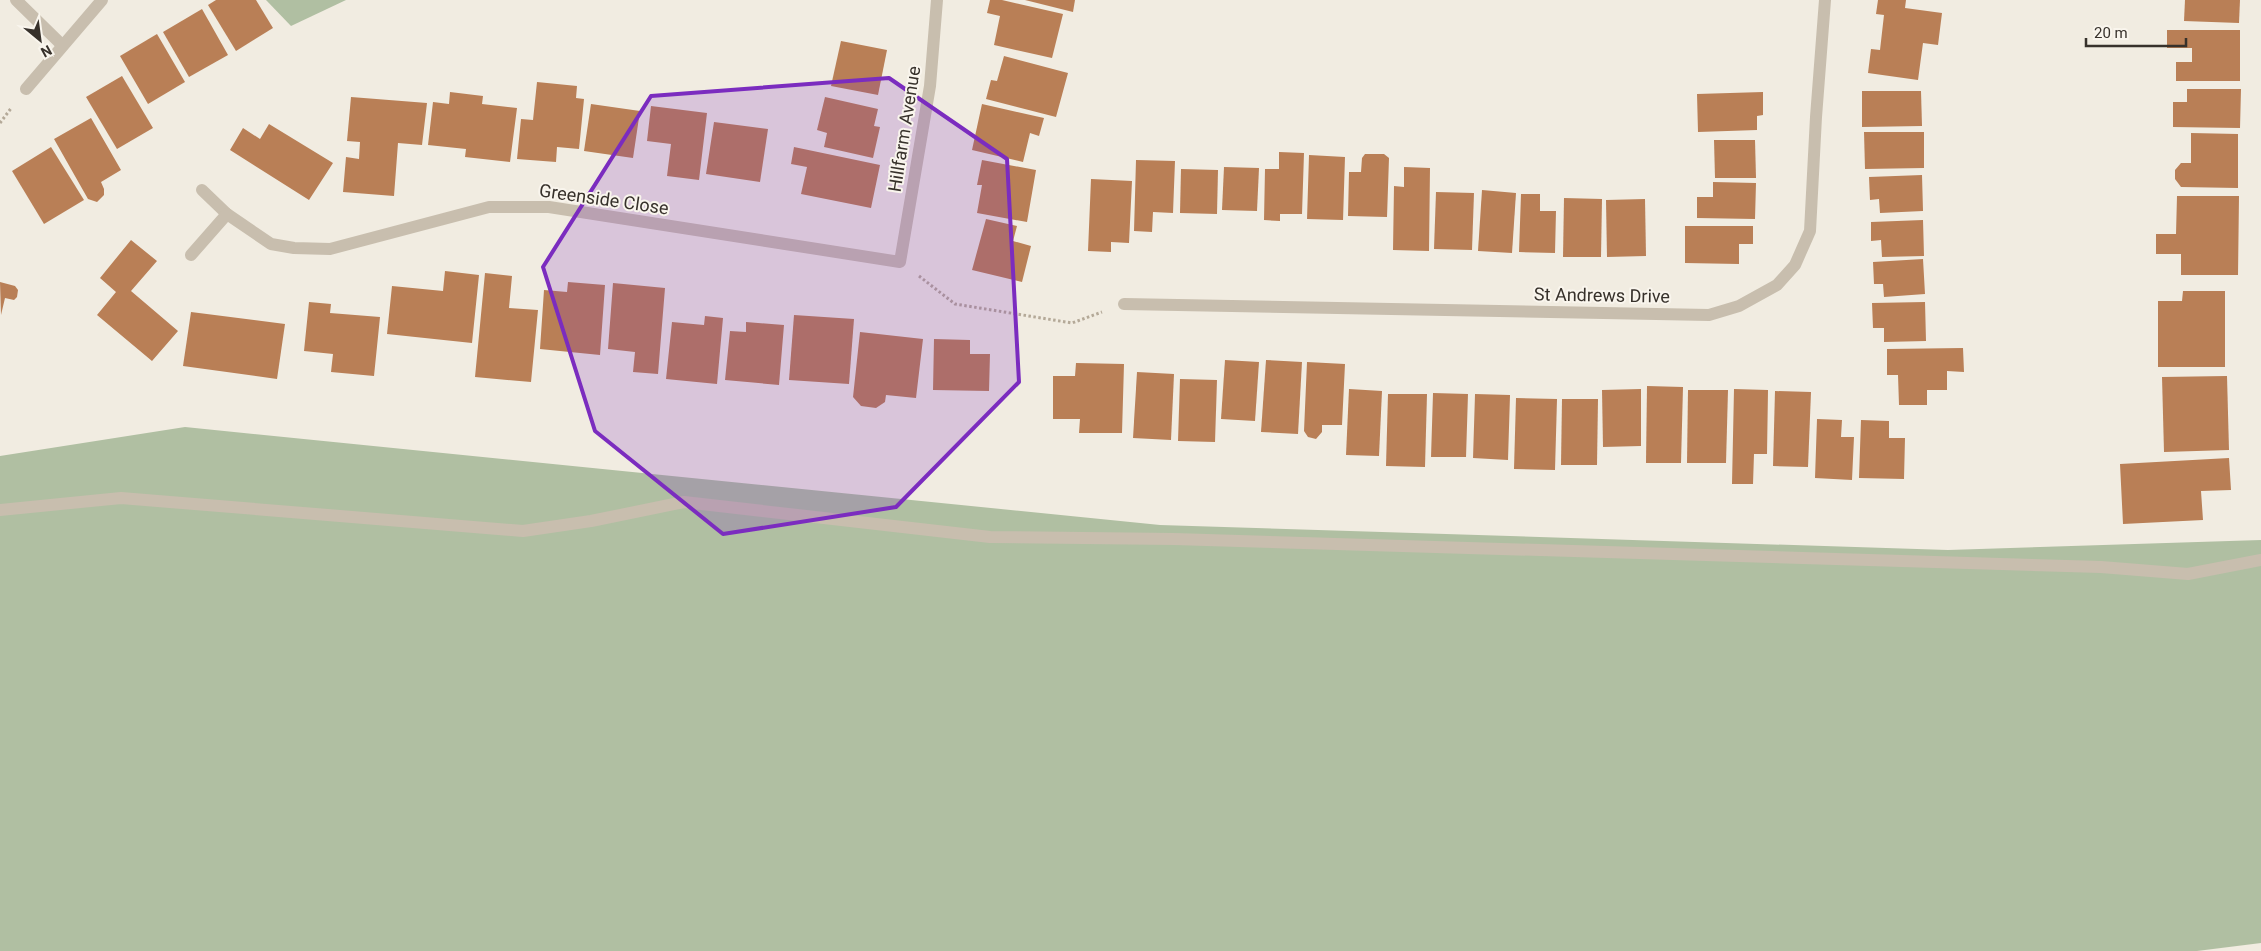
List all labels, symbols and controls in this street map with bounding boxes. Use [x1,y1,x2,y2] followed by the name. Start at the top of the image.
[15,15,65,65] north arrow
[2086,15,2186,47] scale bar
[2094,24,2128,42] text: 20 m
[38,42,55,61] text: N
[884,65,924,193] street label: Hillfarm Avenue
[538,180,670,218] street label: Greenside Close
[1534,283,1670,307] street label: St Andrews Drive

